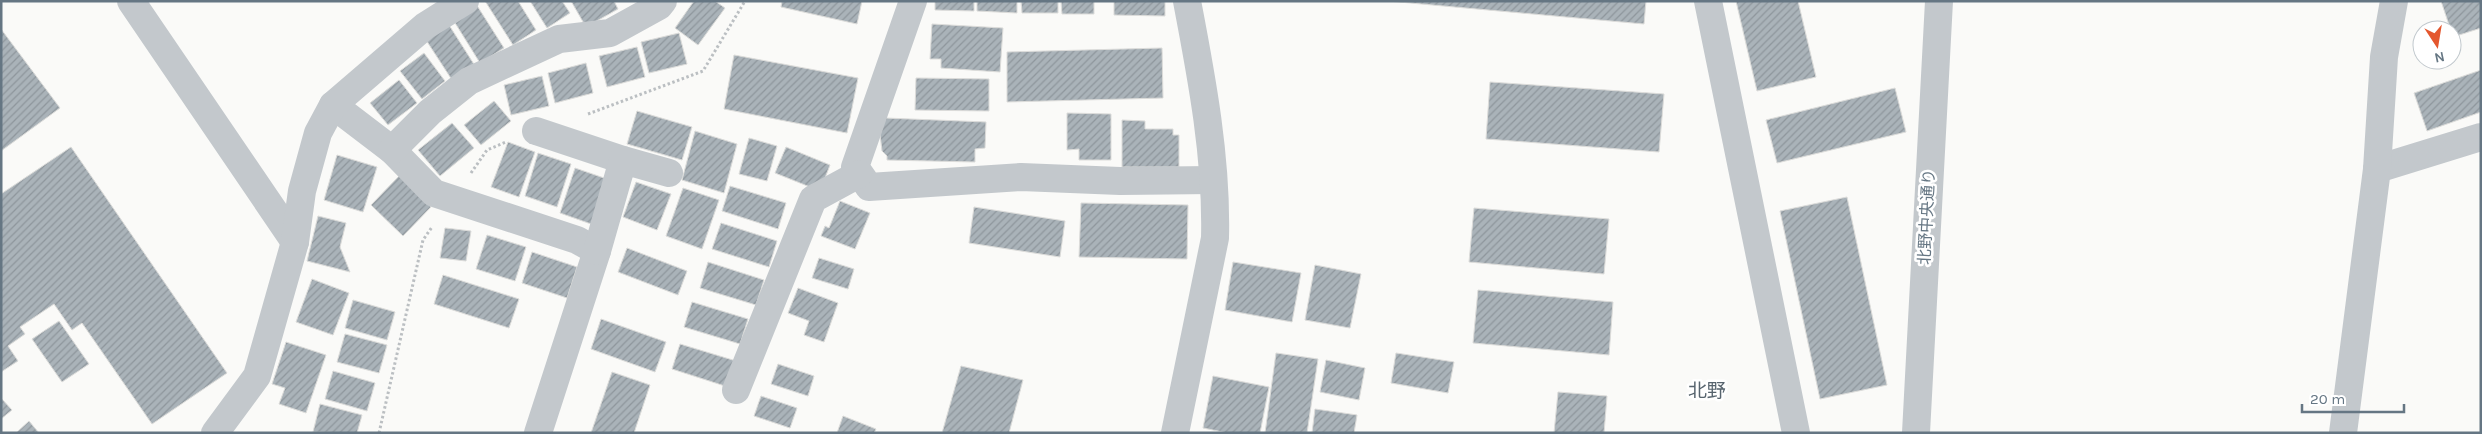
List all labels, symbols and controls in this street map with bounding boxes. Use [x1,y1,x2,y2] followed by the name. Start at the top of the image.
[2412,20,2462,70] north arrow
[2433,48,2446,67] text: N
[1914,169,1938,265] street label: 北野中央通り
[1688,380,1726,402] district label: 北野
[2302,382,2404,414] scale bar
[2310,390,2345,408] text: 20 m

